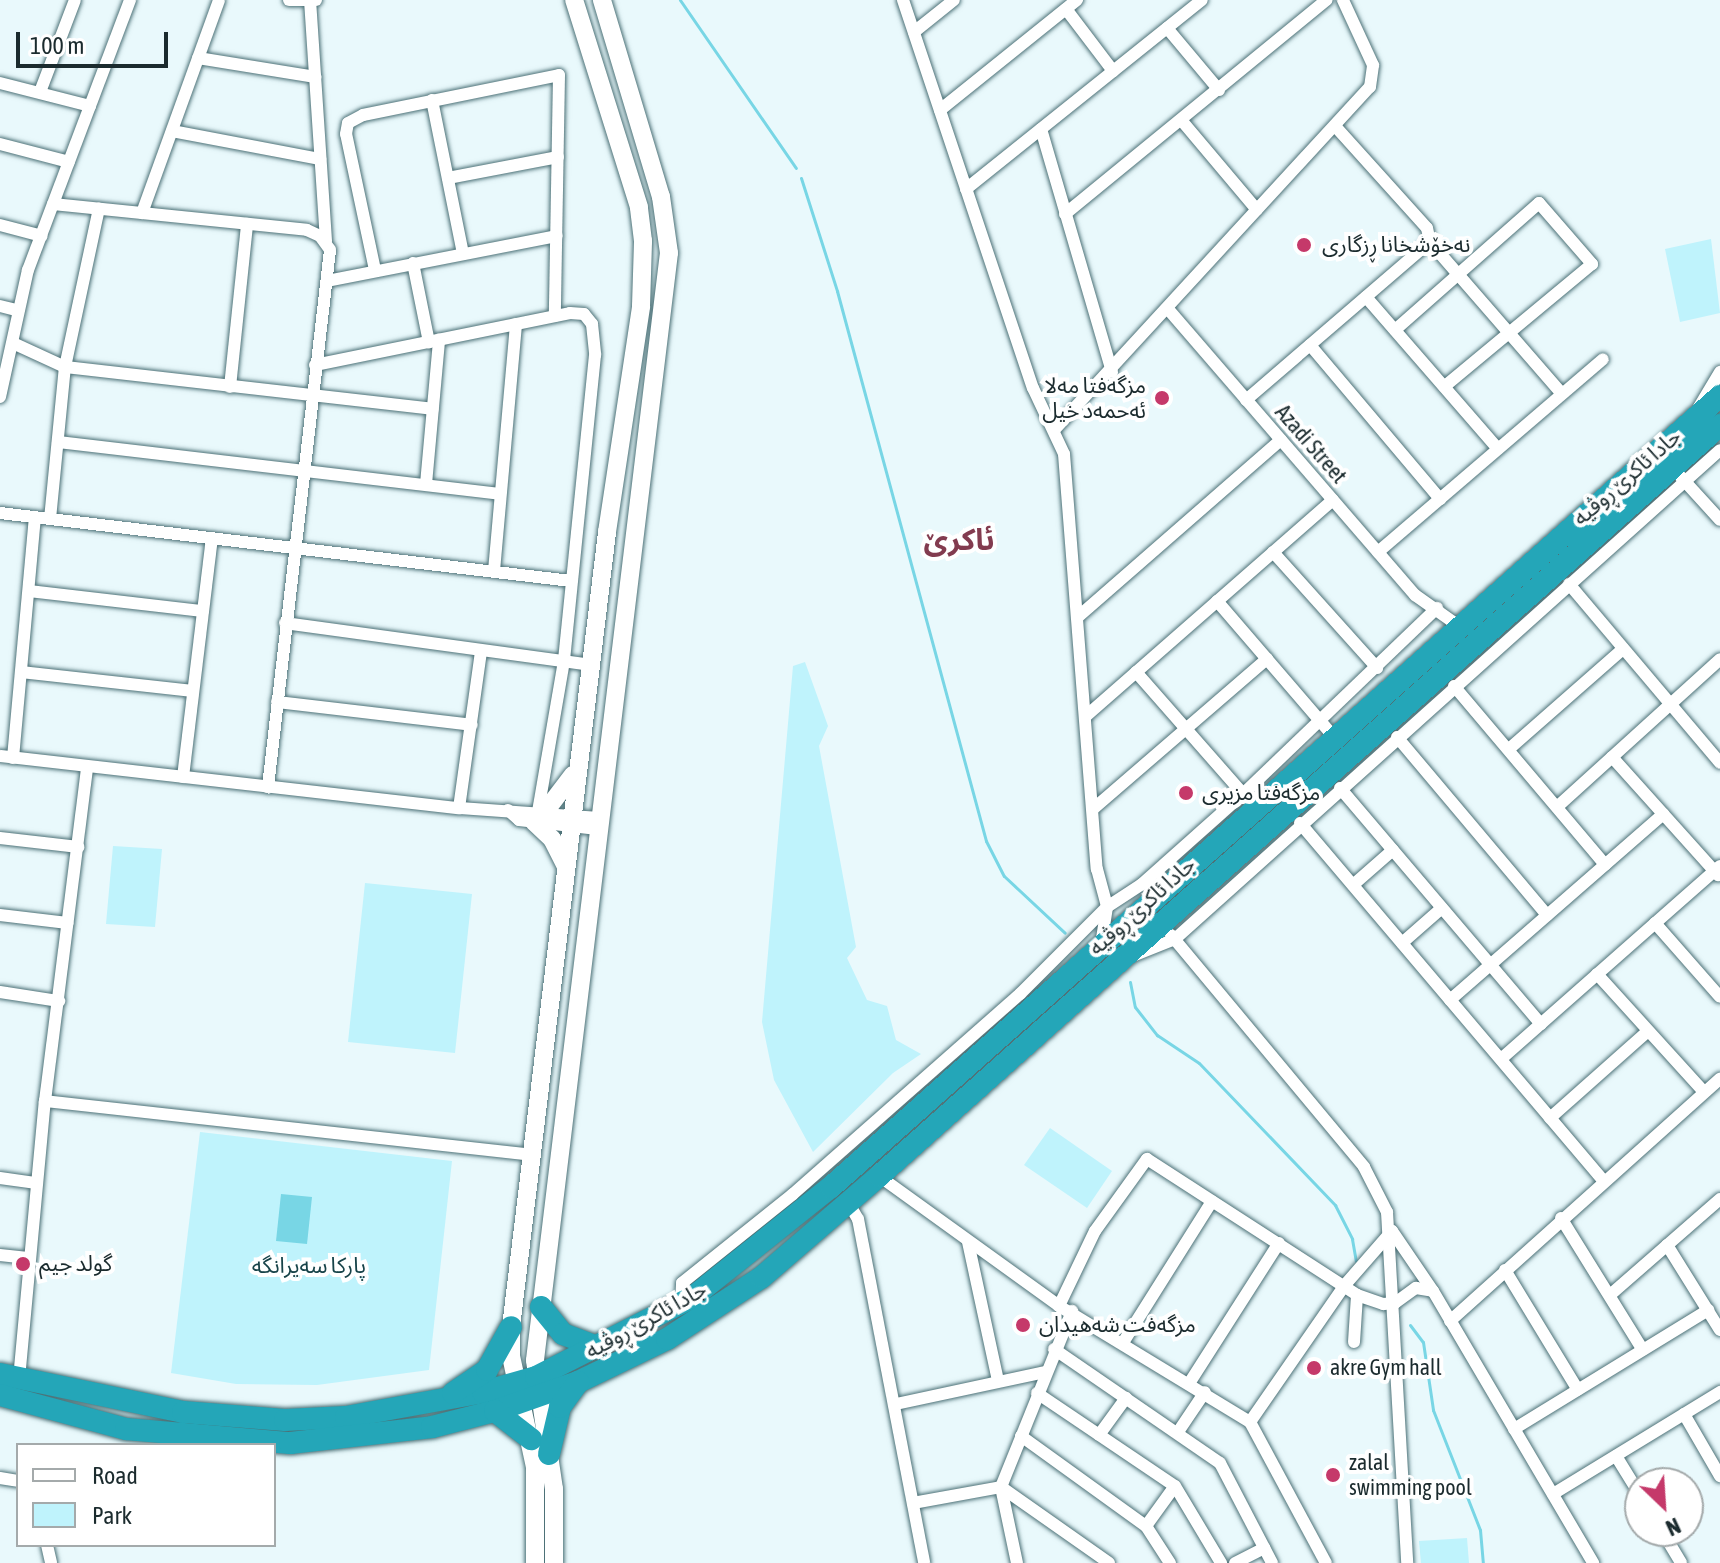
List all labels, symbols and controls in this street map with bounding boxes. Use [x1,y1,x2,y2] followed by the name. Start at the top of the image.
[20,16,172,66] scale bar
[30,32,84,59] text: 100 m
[1322,232,1470,258] place label: نەخۆشخانا ڕزگاری
[1293,234,1315,256] marker: نەخۆشخانا ڕزگاری
[1042,372,1146,424] place label: مزگەفتا مەلا ئەحمەد خیل
[1153,389,1171,407] marker: مزگەفتا مەلا ئەحمەد خیل
[1270,399,1352,489] street label: Azadi Street
[1568,423,1686,531] street label: جادا ئاکرێ ڕوڤیە
[924,521,994,557] district label: ئاکرێ
[1202,780,1320,806] place label: مزگەفتا مزیری
[1177,784,1195,802] marker: مزگەفتا مزیری
[1083,851,1201,961] street label: جادا ئاکرێ ڕوڤیە
[39,1251,112,1277] place label: گولد جیم
[252,1253,366,1279] park label: پارکا سەیرانگه
[14,1255,32,1273] marker: گولد جیم
[581,1276,711,1364] street label: جادا ئاکرێ ڕوڤیە
[1039,1312,1196,1338] place label: مزگەفت شه‌هيدان
[1014,1316,1032,1334] marker: مزگەفت شه‌هيدان
[1330,1355,1442,1381] place label: akre Gym hall
[1305,1359,1323,1377] marker: akre Gym hall
[16,1443,276,1547] legend
[1349,1449,1472,1500] place label: zalal swimming pool
[92,1462,138,1489] text: Road
[1324,1466,1342,1484] marker: zalal swimming pool
[1624,1467,1704,1547] north arrow
[92,1502,132,1529] text: Park
[1662,1512,1685,1541] text: N

